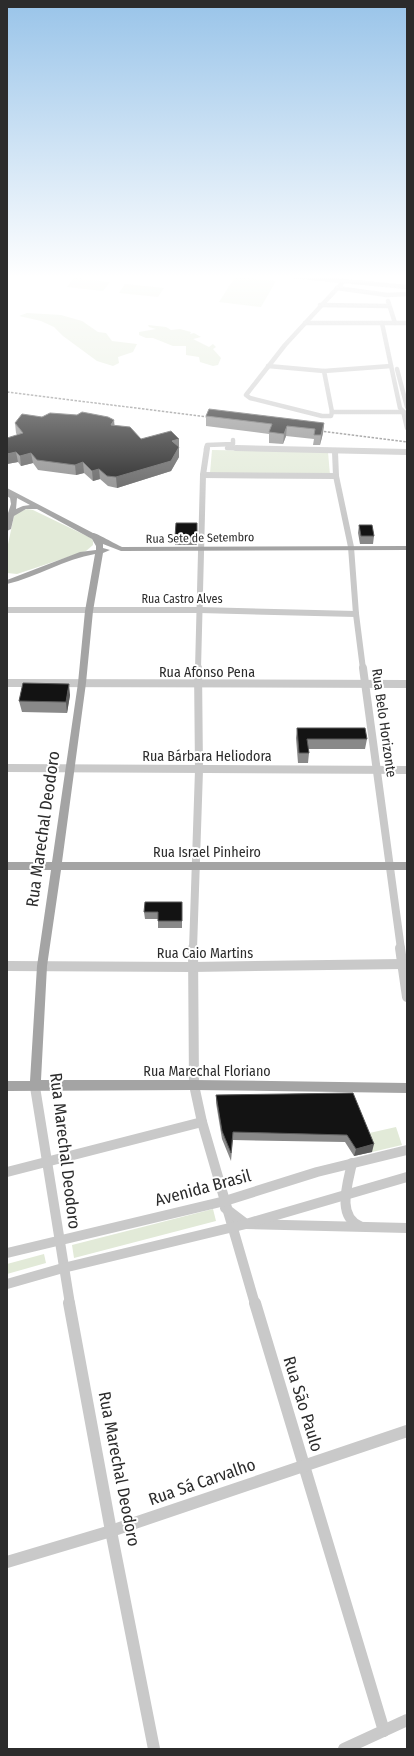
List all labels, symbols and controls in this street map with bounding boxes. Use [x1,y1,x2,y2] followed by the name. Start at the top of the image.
[146,530,254,546] street label: Rua Sete de Setembro
[141,592,223,606] street label: Rua Castro Alves
[159,664,255,681] street label: Rua Afonso Pena
[368,668,400,779] street label: Rua Belo Horizonte
[142,748,272,765] street label: Rua Bárbara Heliodora
[22,750,64,908] street label: Rua Marechal Deodoro
[153,844,261,861] street label: Rua Israel Pinheiro
[157,945,253,962] street label: Rua Caio Martins
[143,1063,271,1080] street label: Rua Marechal Floriano
[45,1072,85,1230] street label: Rua Marechal Deodoro
[153,1165,254,1211] street label: Avenida Brasil
[279,1354,327,1454] street label: Rua São Paulo
[94,1390,144,1548] street label: Rua Marechal Deodoro
[146,1454,258,1510] street label: Rua Sá Carvalho

